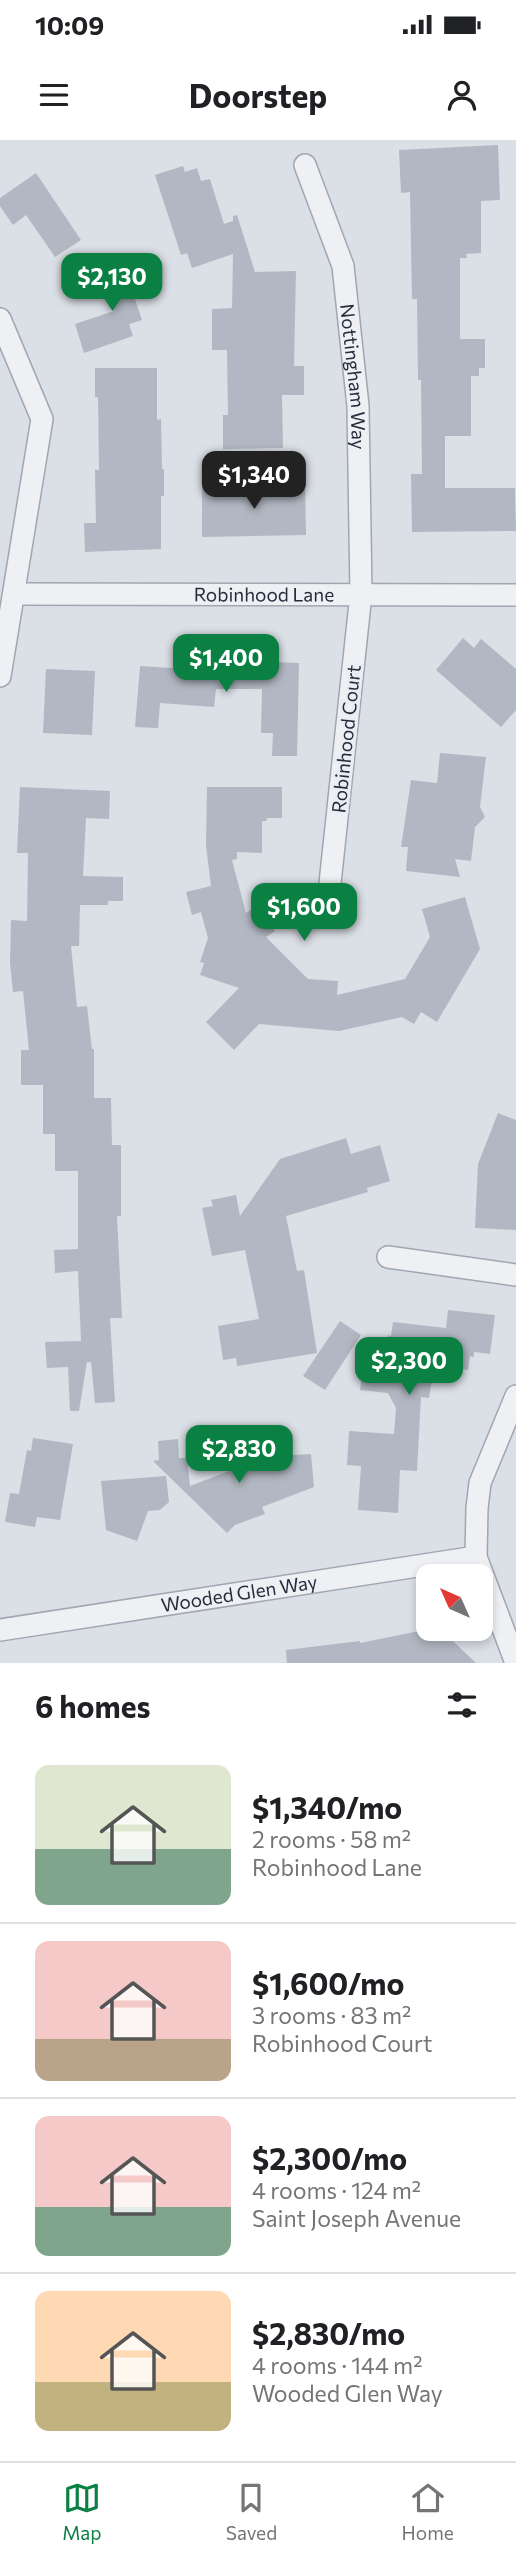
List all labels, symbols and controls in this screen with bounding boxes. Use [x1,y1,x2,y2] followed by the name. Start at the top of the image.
[35,9,104,40] text: 10:09
[189,75,327,115] text: Doorstep
[35,76,73,114] icon: menu
[443,76,481,114] icon: person
[55,254,169,313] pin: $2,130
[77,262,147,290] text: $2,130
[336,302,371,450] street label: Nottingham Way
[197,452,311,511] pin: $1,340
[218,460,290,488] text: $1,340
[194,582,334,606] street label: Robinhood Lane
[169,634,283,694] pin: $1,400
[189,643,263,671] text: $1,400
[326,663,365,814] street label: Robinhood Court
[247,884,361,943] pin: $1,600
[267,892,341,920] text: $1,600
[352,1338,466,1397] pin: $2,300
[371,1346,447,1374] text: $2,300
[182,1426,296,1485] pin: $2,830
[202,1434,276,1462] text: $2,830
[416,1564,494,1642] north arrow
[416,1564,493,1641] map controls
[159,1569,319,1616] street label: Wooded Glen Way
[443,1686,481,1724] icon: filters
[35,1687,150,1724] text: 6 homes
[252,1788,402,1825] text: $1,340/mo
[91,1793,175,1877] icon: home
[252,1825,411,1853] text: 2 rooms · 58 m²
[252,1853,422,1881] text: Robinhood Lane
[252,1964,404,2001] text: $1,600/mo
[91,1969,175,2053] icon: home
[252,2001,411,2029] text: 3 rooms · 83 m²
[252,2029,432,2057] text: Robinhood Court
[252,2139,407,2176] text: $2,300/mo
[91,2144,175,2228] icon: home
[252,2176,421,2204] text: 4 rooms · 124 m²
[252,2204,461,2232] text: Saint Joseph Avenue
[252,2314,405,2351] text: $2,830/mo
[91,2319,175,2403] icon: home
[252,2351,422,2379] text: 4 rooms · 144 m²
[252,2379,443,2407] text: Wooded Glen Way
[62,2479,101,2544] tab: Map
[226,2479,277,2544] tab: Saved
[402,2479,454,2544] tab: Home

